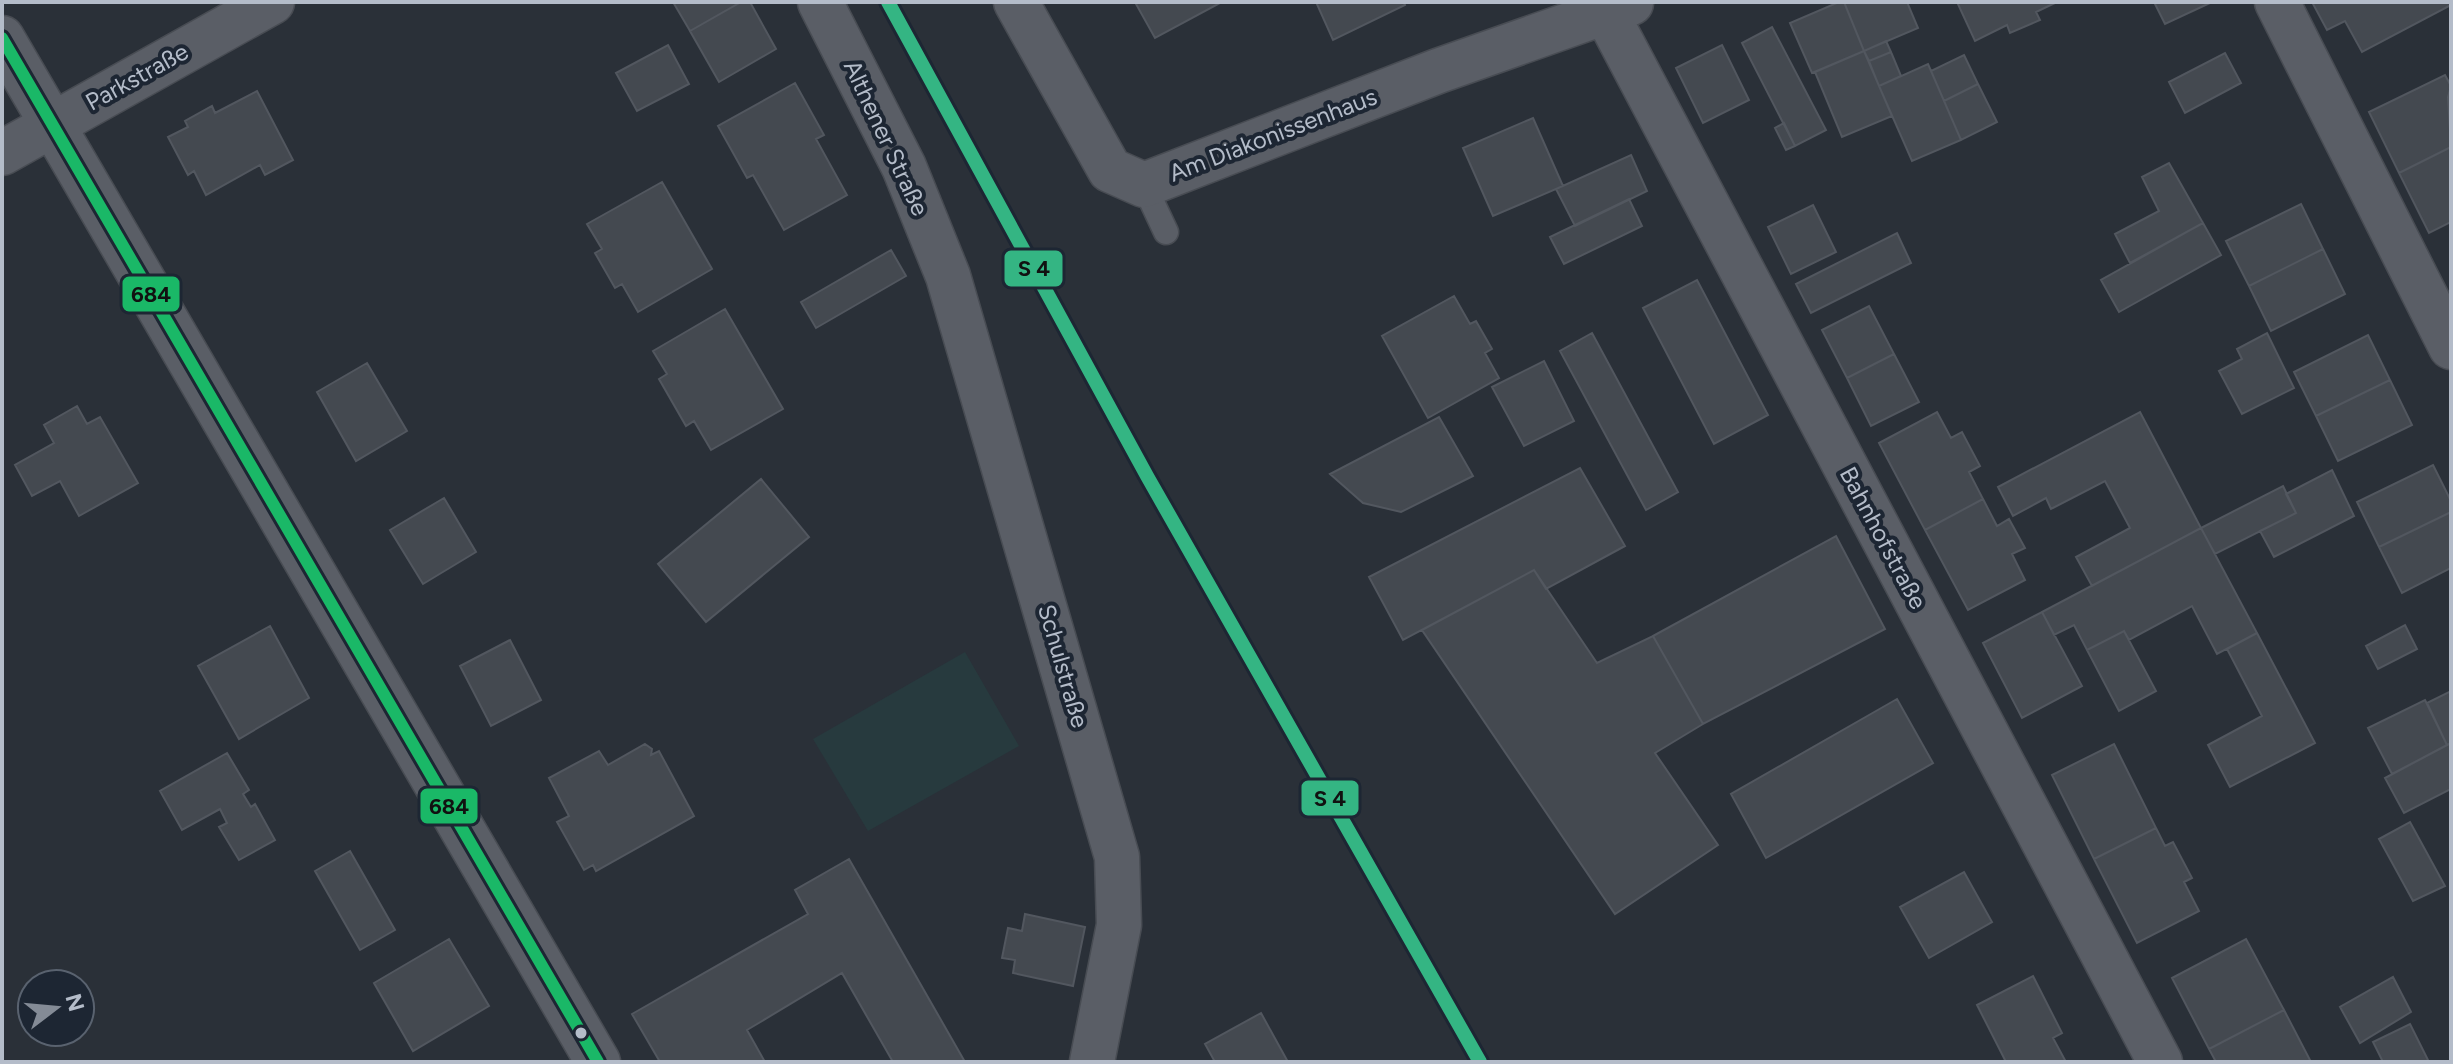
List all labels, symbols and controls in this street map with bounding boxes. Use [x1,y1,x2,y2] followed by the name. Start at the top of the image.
[80,37,193,117] street label: Parkstraße
[838,55,935,220] street label: Althener Straße
[1165,82,1381,188] street label: Am Diakonissenhaus
[1003,249,1064,288] line badge: S 4
[1018,255,1050,282] text: S 4
[121,275,181,313] line badge: 684
[131,281,171,308] text: 684
[1834,462,1933,614] street label: Bahnhofstraße
[1032,601,1095,731] street label: Schulstraße
[1300,779,1360,817] line badge: S 4
[1314,785,1346,812] text: S 4
[419,787,479,825] line badge: 684
[429,793,469,820] text: 684
[16,968,96,1048] north arrow
[59,991,90,1015] text: N
[573,1025,589,1041] unlabelled marker

